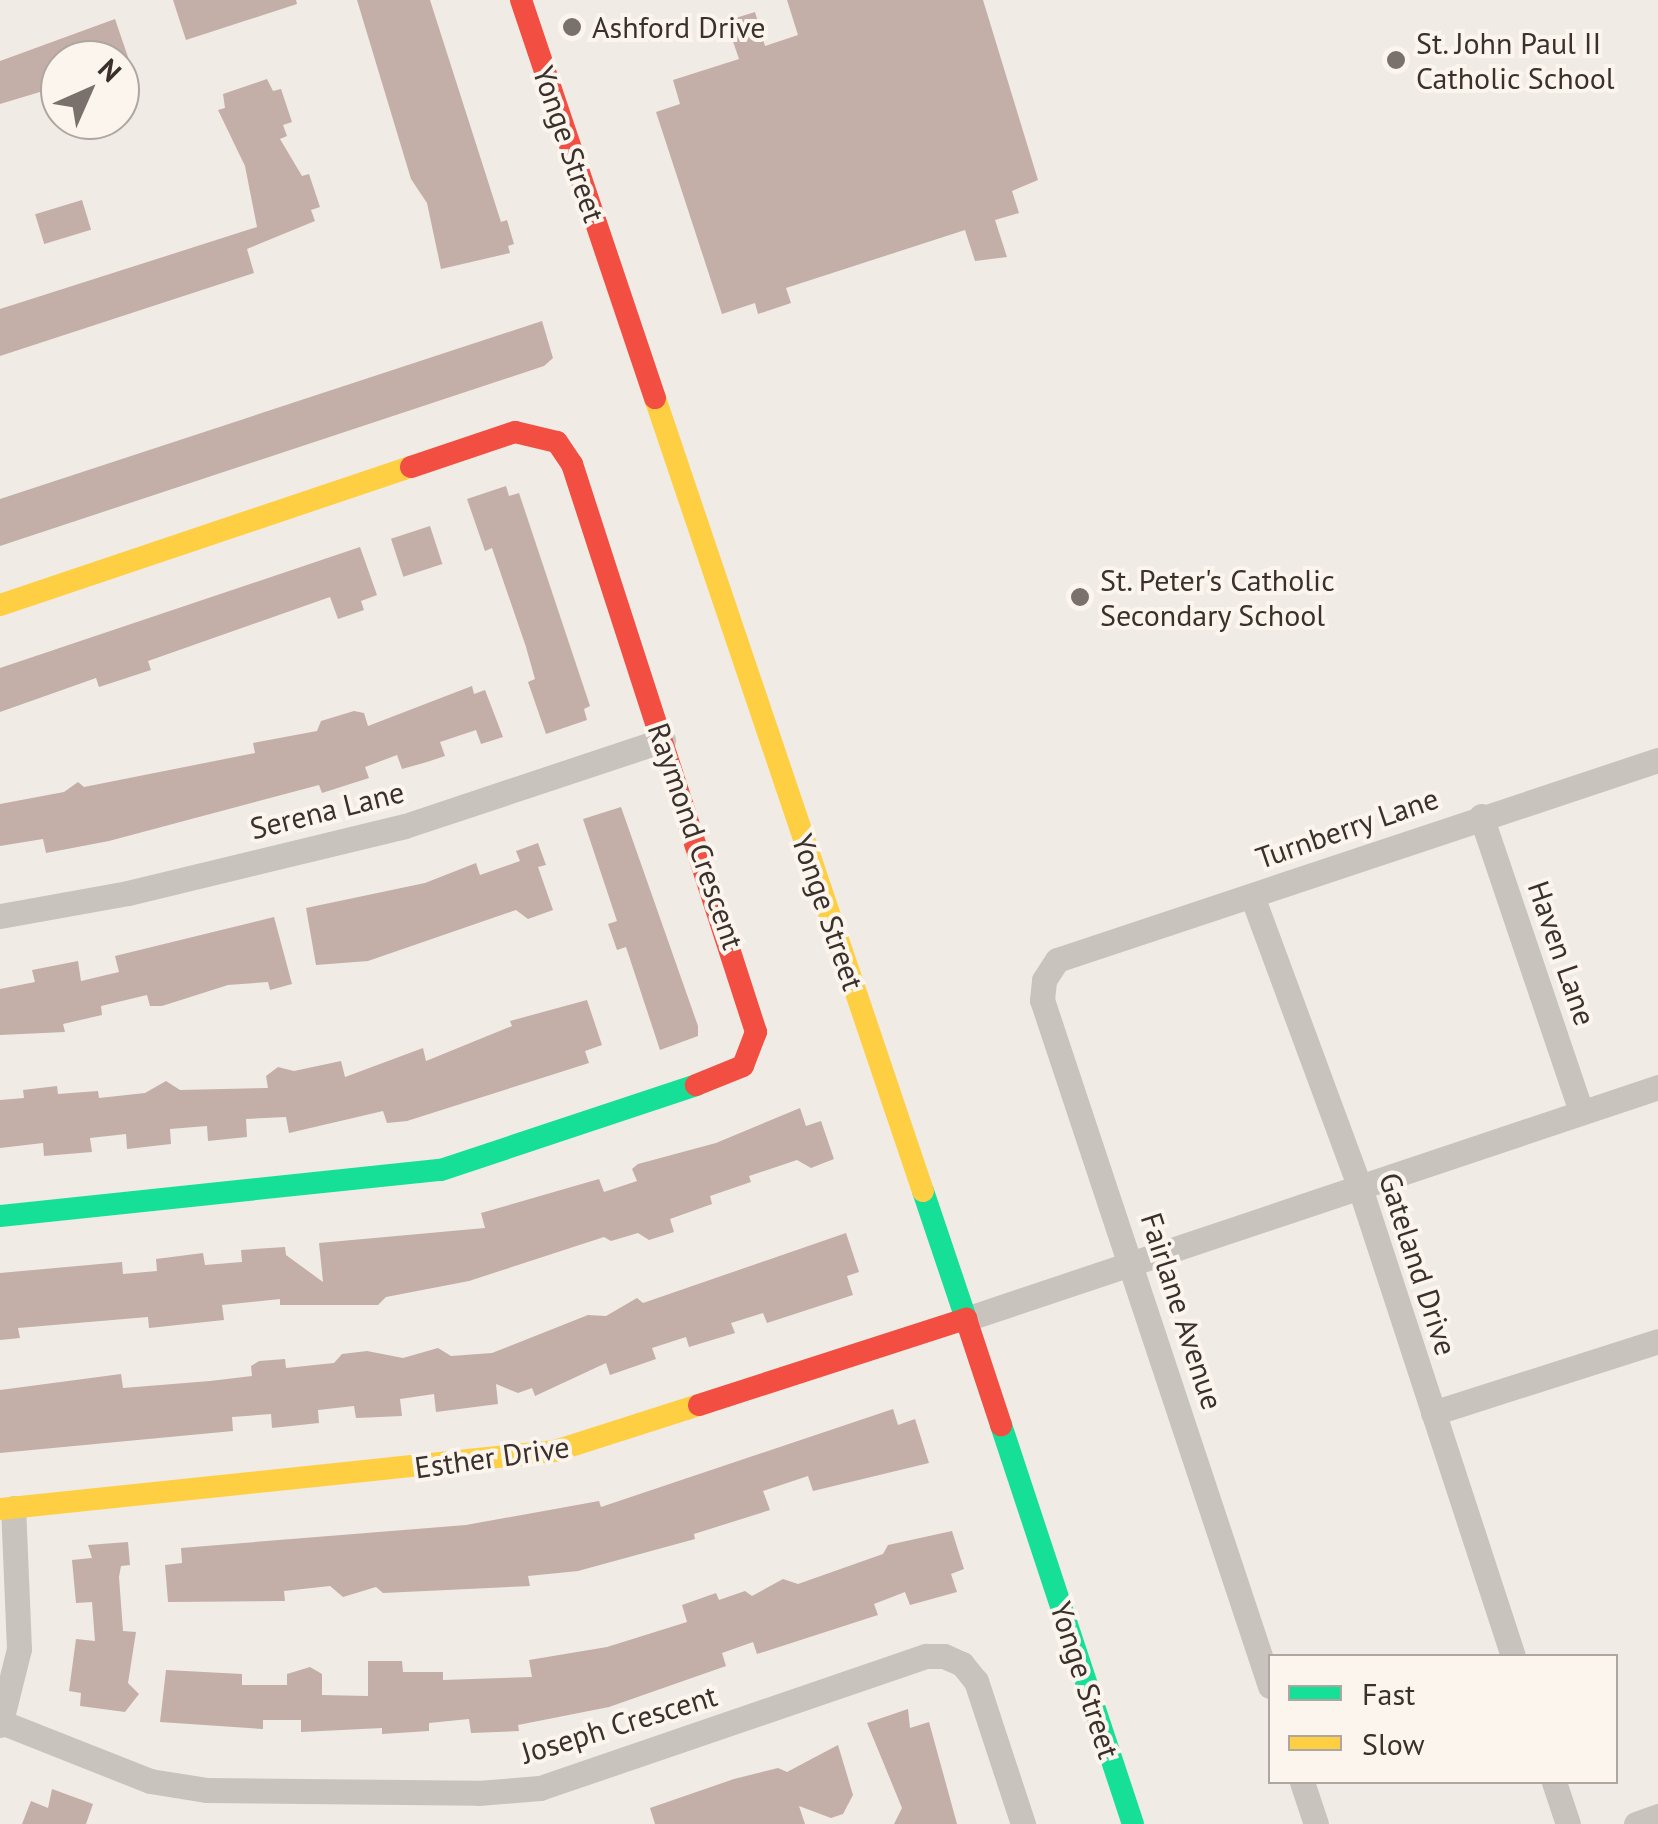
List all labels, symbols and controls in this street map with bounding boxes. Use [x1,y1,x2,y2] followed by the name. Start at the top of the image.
[592,9,765,45] place label: Ashford Drive
[561,16,583,38] marker: Ashford Drive
[1416,25,1615,96] place label: St. John Paul II Catholic School
[40,40,140,140] north arrow
[1385,49,1407,71] marker: St. John Paul II Catholic School
[91,50,130,89] text: N
[526,61,612,227] street label: Yonge Street
[1100,562,1337,632] place label: St. Peter's Catholic Secondary School
[1069,586,1091,608] marker: St. Peter's Catholic Secondary School
[640,718,752,954] street label: Raymond Crescent
[246,774,408,846] street label: Serena Lane
[1251,780,1443,876] street label: Turnberry Lane
[785,829,871,995] street label: Yonge Street
[1521,876,1603,1030] street label: Haven Lane
[1372,1168,1464,1360] street label: Gateland Drive
[1133,1208,1231,1414] street label: Fairlane Avenue
[412,1428,572,1486] street label: Esther Drive
[1043,1597,1127,1763] street label: Yonge Street
[1268,1654,1618,1784] legend
[1362,1674,1415,1713] text: Fast
[517,1677,721,1771] street label: Joseph Crescent
[1362,1724,1425,1763] text: Slow

